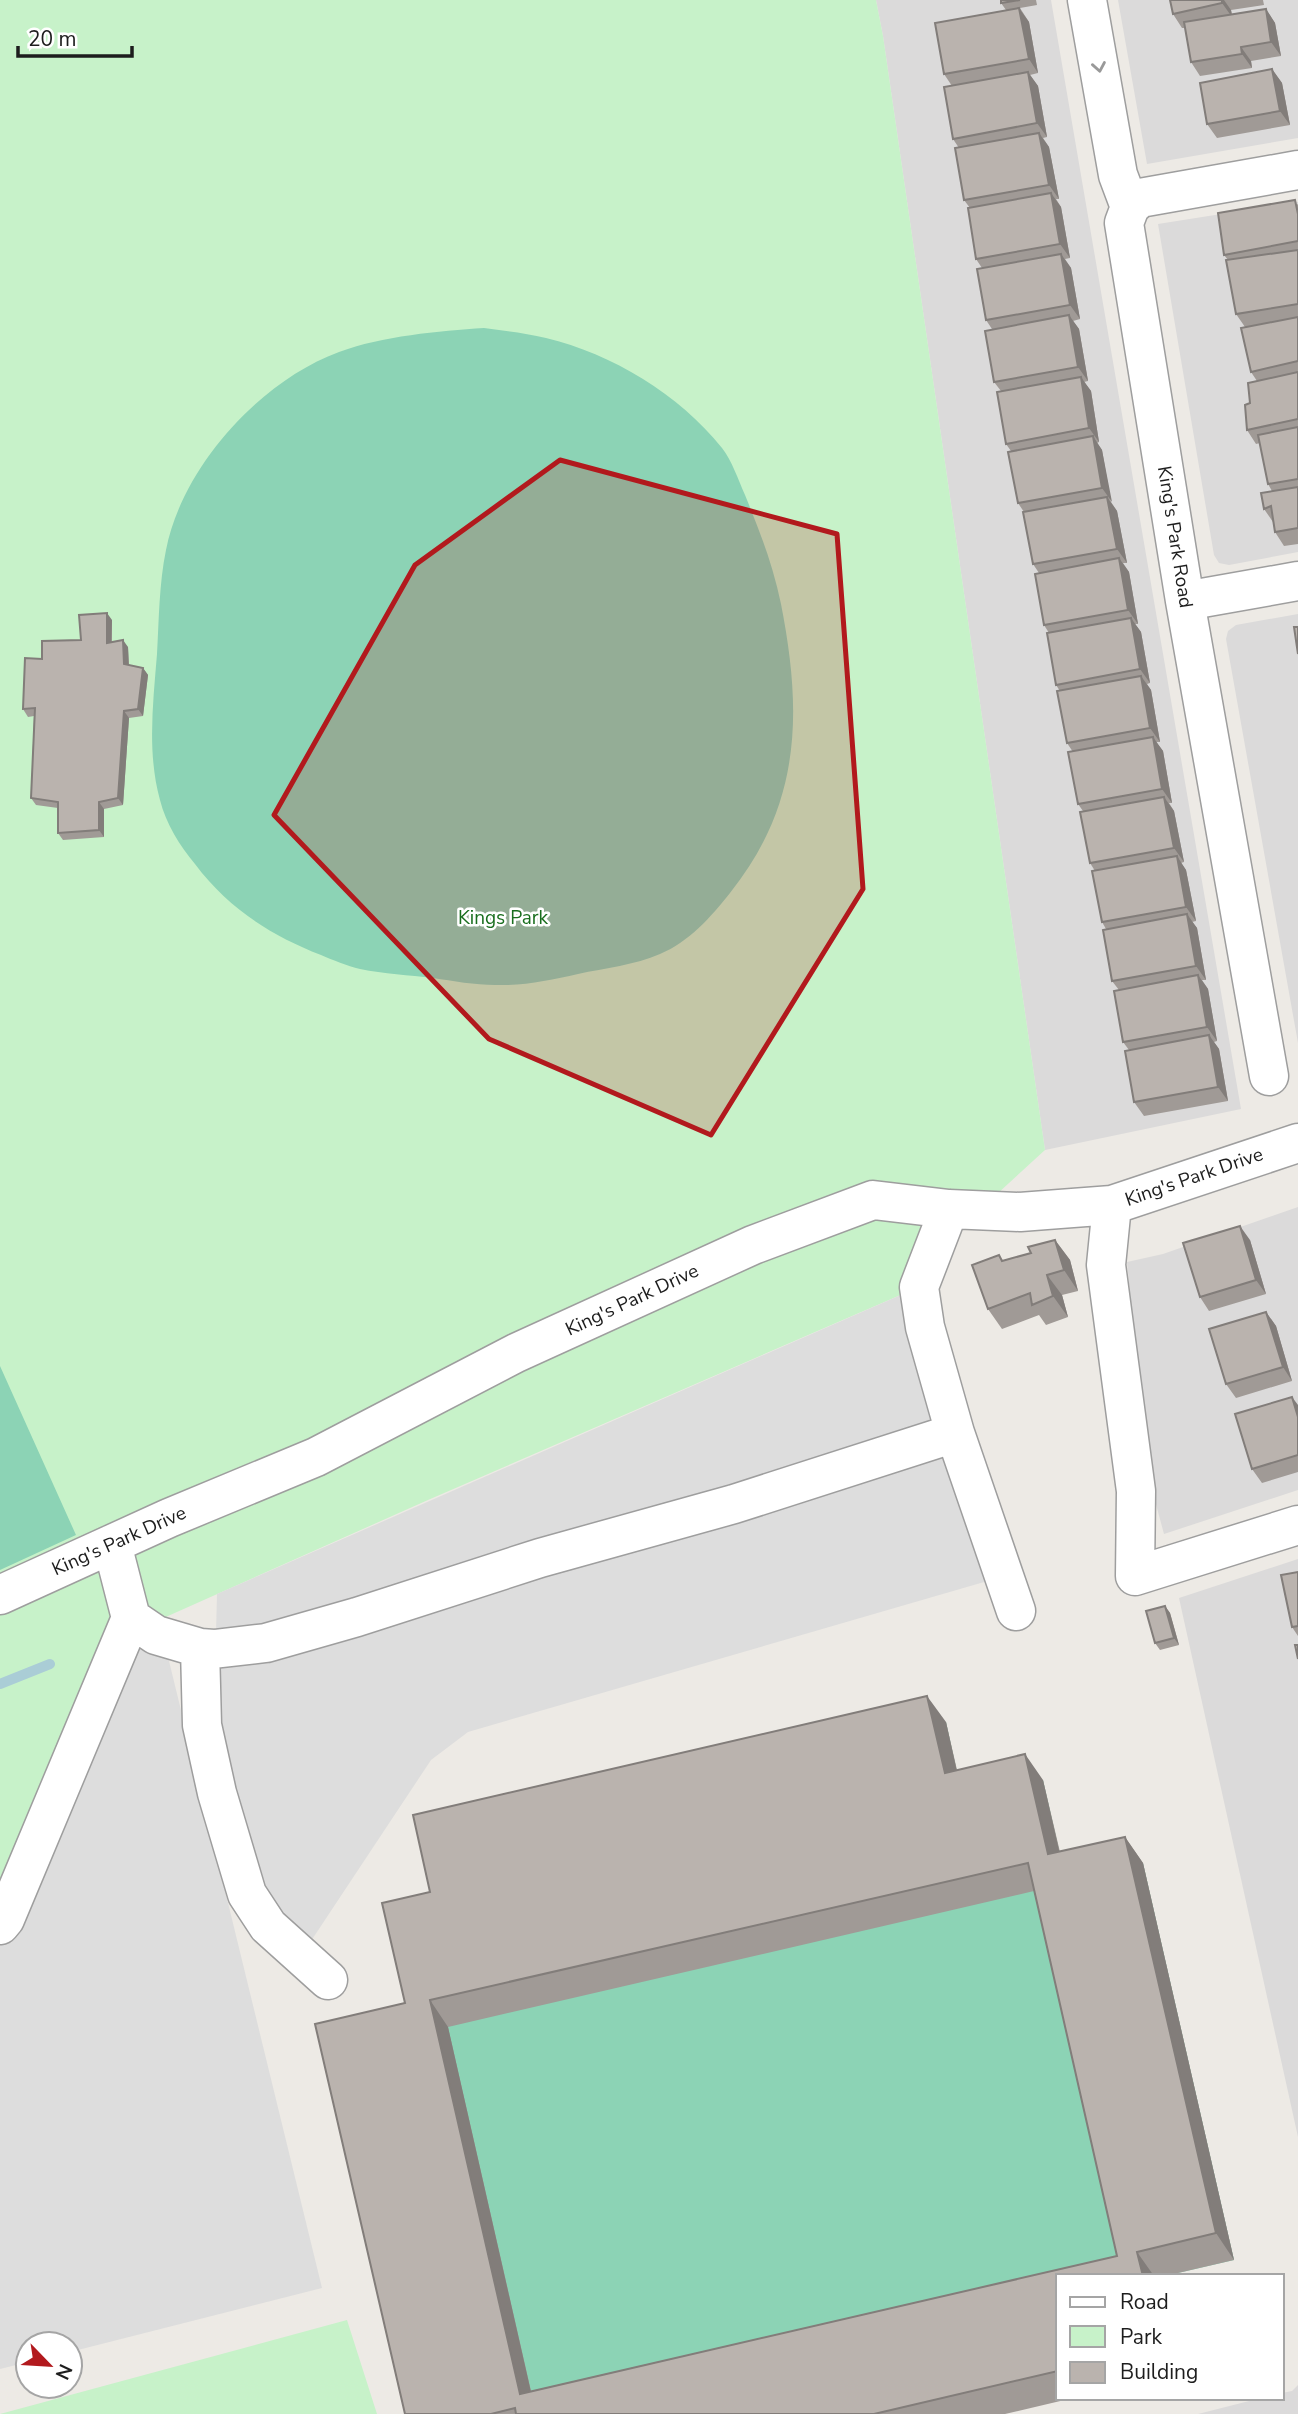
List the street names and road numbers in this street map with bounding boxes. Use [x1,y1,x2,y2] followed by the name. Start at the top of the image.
[1151,464,1199,610] street label: King's Park Road
[1122,1141,1266,1213] street label: King's Park Drive
[561,1258,703,1342] street label: King's Park Drive
[48,1500,190,1582] street label: King's Park Drive

